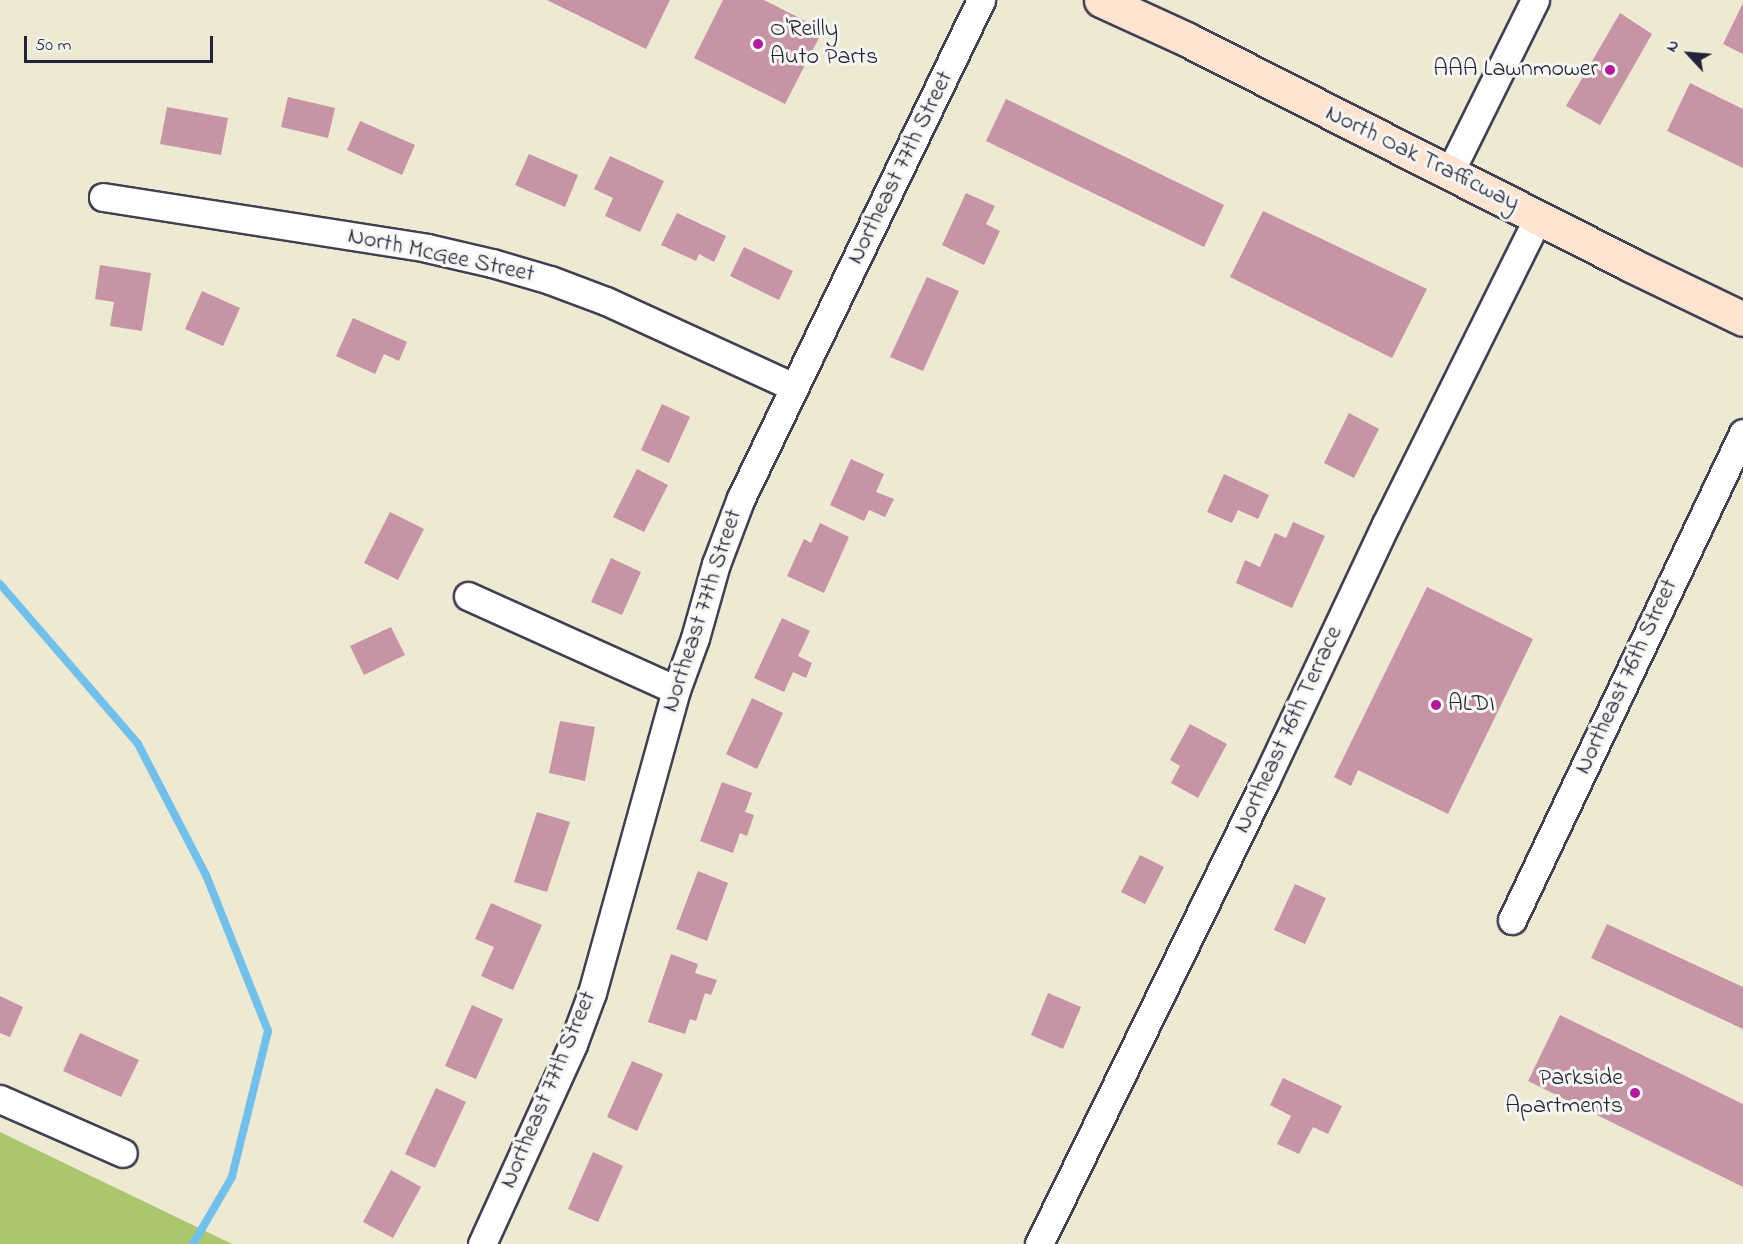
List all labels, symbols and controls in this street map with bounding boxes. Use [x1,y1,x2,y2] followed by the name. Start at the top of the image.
[770,16,878,72] place label: O'Reilly Auto Parts
[27,24,216,62] scale bar
[1659,24,1719,84] north arrow
[35,33,72,59] text: 50 m
[1660,36,1686,56] text: N
[751,37,765,51] marker: O'Reilly Auto Parts
[1433,56,1598,84] place label: AAA Lawnmower
[1603,63,1617,77] marker: AAA Lawnmower
[842,67,960,269] street label: Northeast 77th Street
[1320,100,1524,218] street label: North Oak Trafficway
[345,222,537,290] street label: North McGee Street
[657,506,749,716] street label: Northeast 77th Street
[1569,575,1685,779] street label: Northeast 76th Street
[1228,622,1350,838] street label: Northeast 76th Terrace
[1448,691,1495,719] place label: ALDI
[1429,698,1443,712] marker: ALDI
[494,987,604,1193] street label: Northeast 77th Street
[1505,1065,1623,1121] place label: Parkside Apartments
[1628,1086,1642,1100] marker: Parkside Apartments

